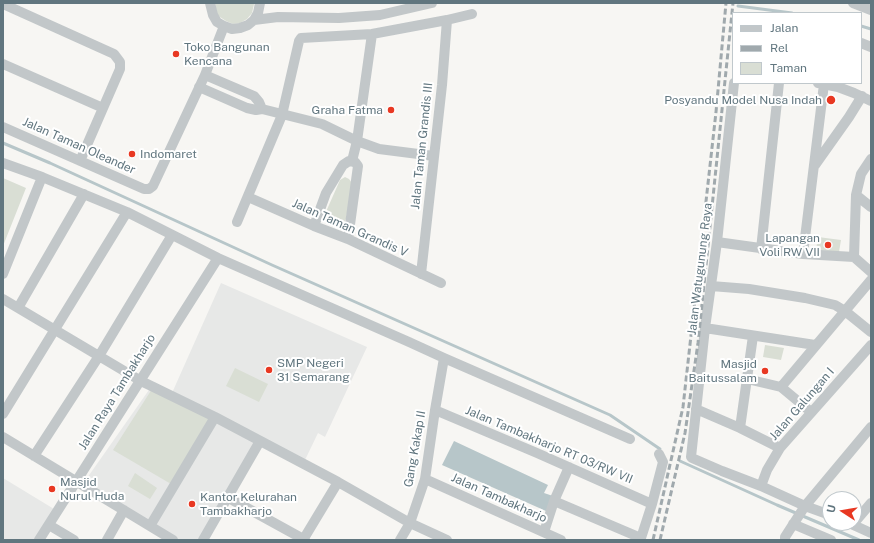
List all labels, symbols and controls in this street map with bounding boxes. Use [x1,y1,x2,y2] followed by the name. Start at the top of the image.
[732,12,862,84] legend
[770,21,798,35] text: Jalan
[184,40,270,68] place label: Toko Bangunan Kencana
[770,41,788,55] text: Rel
[171,49,181,59] marker: Toko Bangunan Kencana
[770,61,807,75] text: Taman
[408,82,436,210] street label: Jalan Taman Grandis III
[664,93,822,107] place label: Posyandu Model Nusa Indah
[825,94,837,106] marker: Posyandu Model Nusa Indah
[312,103,383,117] place label: Graha Fatma
[386,105,396,115] marker: Graha Fatma
[20,115,138,177] street label: Jalan Taman Oleander
[140,147,197,161] place label: Indomaret
[127,149,137,159] marker: Indomaret
[290,196,410,260] street label: Jalan Taman Grandis V
[685,202,715,336] street label: Jalan Watugunung Raya
[759,231,820,259] place label: Lapangan Voli RW VII
[823,240,833,250] marker: Lapangan Voli RW VII
[75,332,159,452] street label: Jalan Raya Tambakharjo
[277,356,350,384] place label: SMP Negeri 31 Semarang
[688,357,757,385] place label: Masjid Baitussalam
[264,365,274,375] marker: SMP Negeri 31 Semarang
[767,365,837,443] street label: Jalan Galungan I
[760,366,770,376] marker: Masjid Baitussalam
[463,403,635,487] street label: Jalan Tambakharjo RT 03/RW VII
[401,410,429,488] street label: Gang Kakap II
[449,470,549,526] street label: Jalan Tambakharjo
[60,475,124,503] place label: Masjid Nurul Huda
[47,484,57,494] marker: Masjid Nurul Huda
[200,490,297,518] place label: Kantor Kelurahan Tambakharjo
[822,491,862,531] north arrow
[187,499,197,509] marker: Kantor Kelurahan Tambakharjo
[825,504,838,514] text: U

